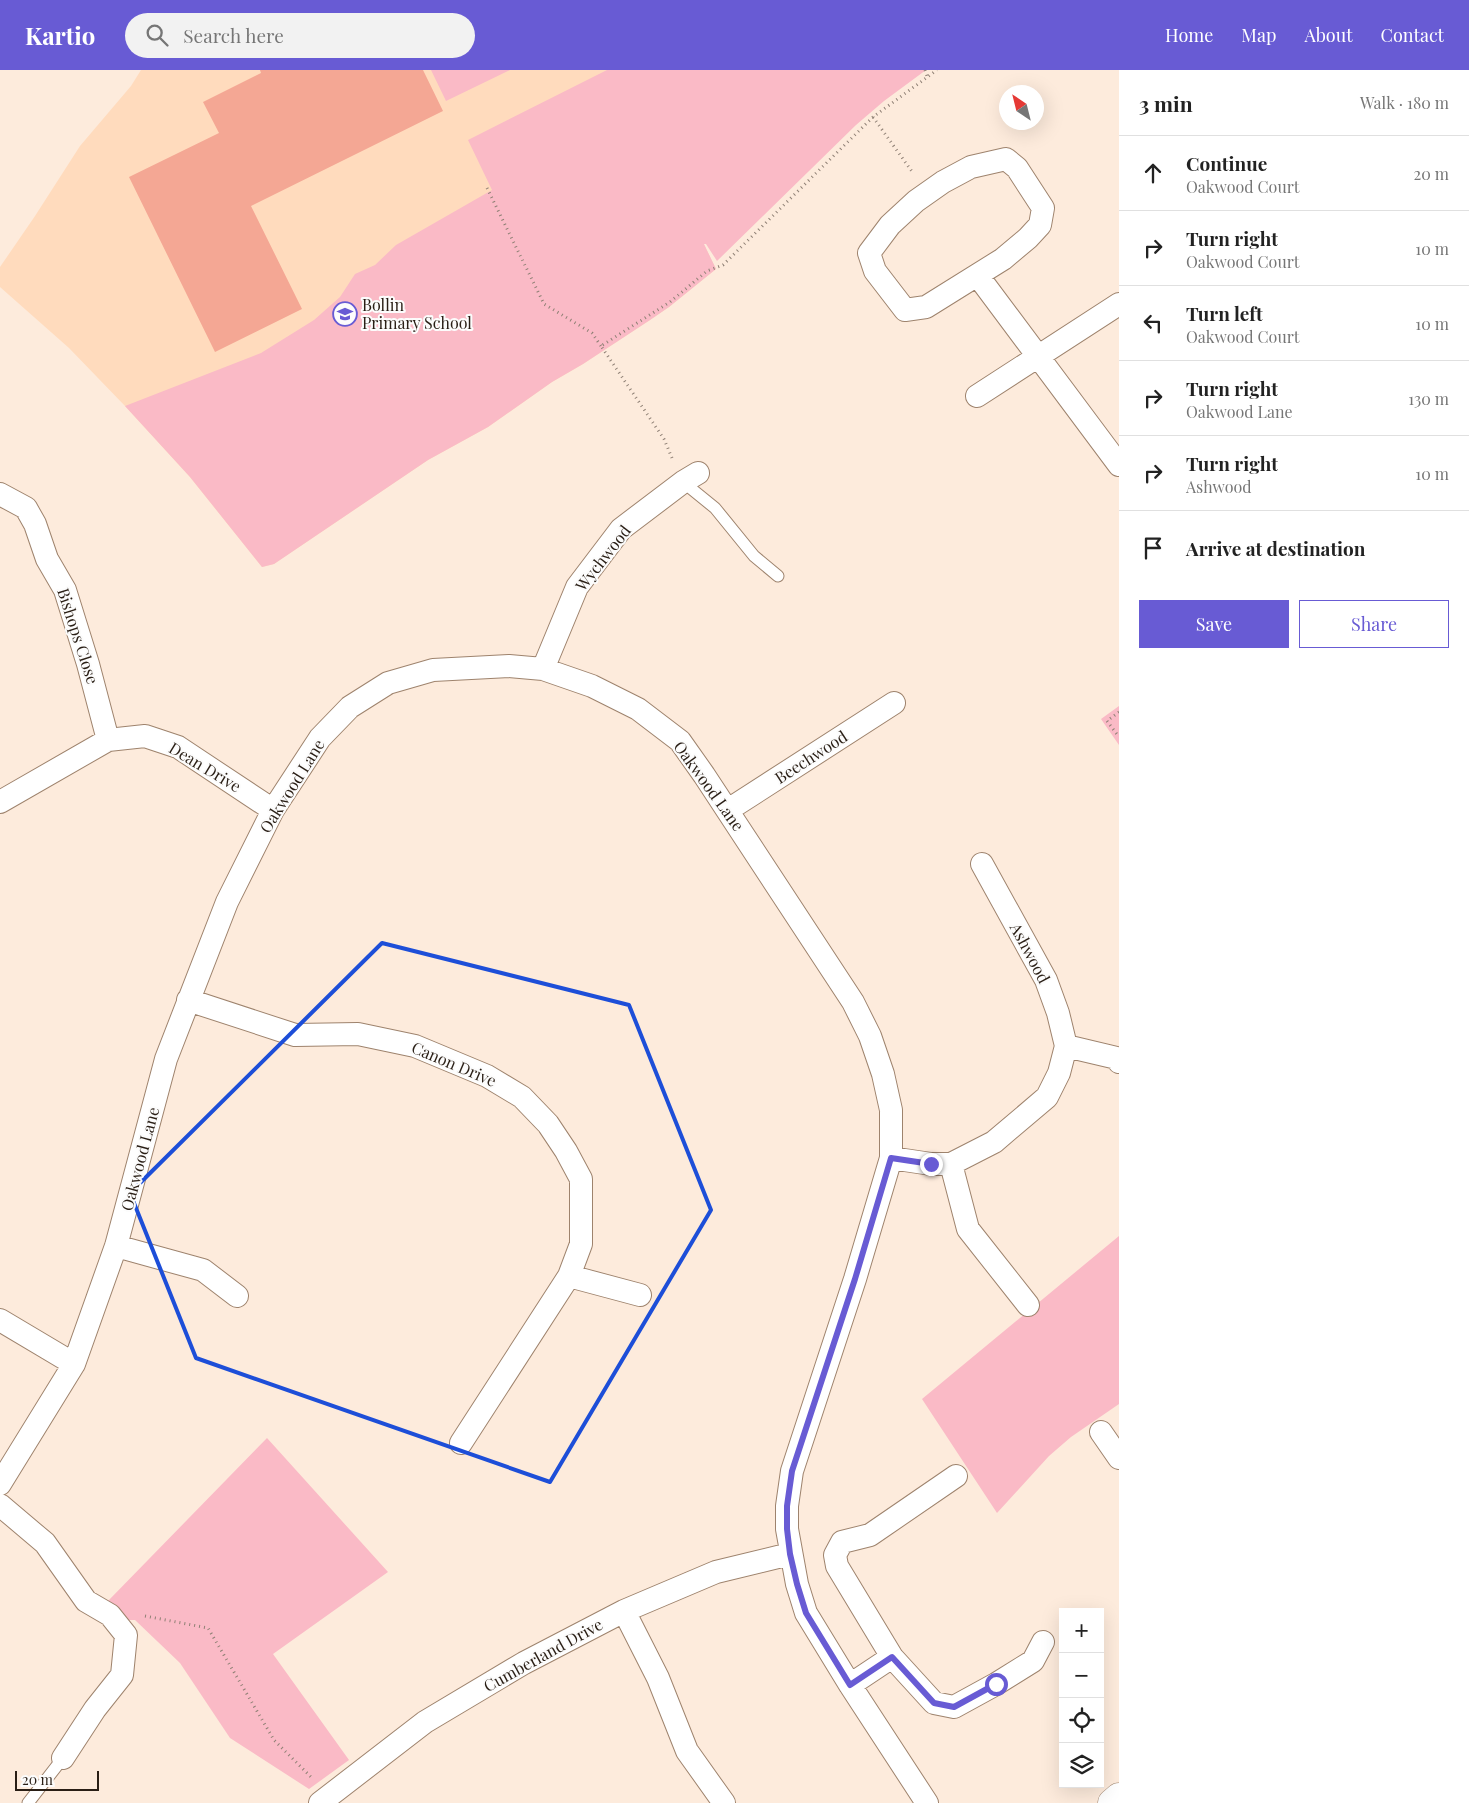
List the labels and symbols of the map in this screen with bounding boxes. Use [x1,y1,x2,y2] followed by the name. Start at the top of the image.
[999,85,1044,130] north arrow
[362,294,472,333] place label: Bollin Primary School
[332,301,358,327] school or university icon: Bollin Primary School
[570,520,635,596] street label: Wychwood
[53,585,104,687] street label: Bishops Close
[771,725,851,788] street label: Beechwood
[254,735,329,837] street label: Oakwood Lane
[670,736,749,835] street label: Oakwood Lane
[165,737,245,796] street label: Dean Drive
[1005,918,1055,987] street label: Ashwood
[409,1036,500,1091] street label: Canon Drive
[116,1105,163,1213] street label: Oakwood Lane
[920,1153,943,1176] route end
[480,1613,606,1696] street label: Cumberland Drive
[985,1673,1008,1696] route start
[15,1768,99,1791] scale bar

